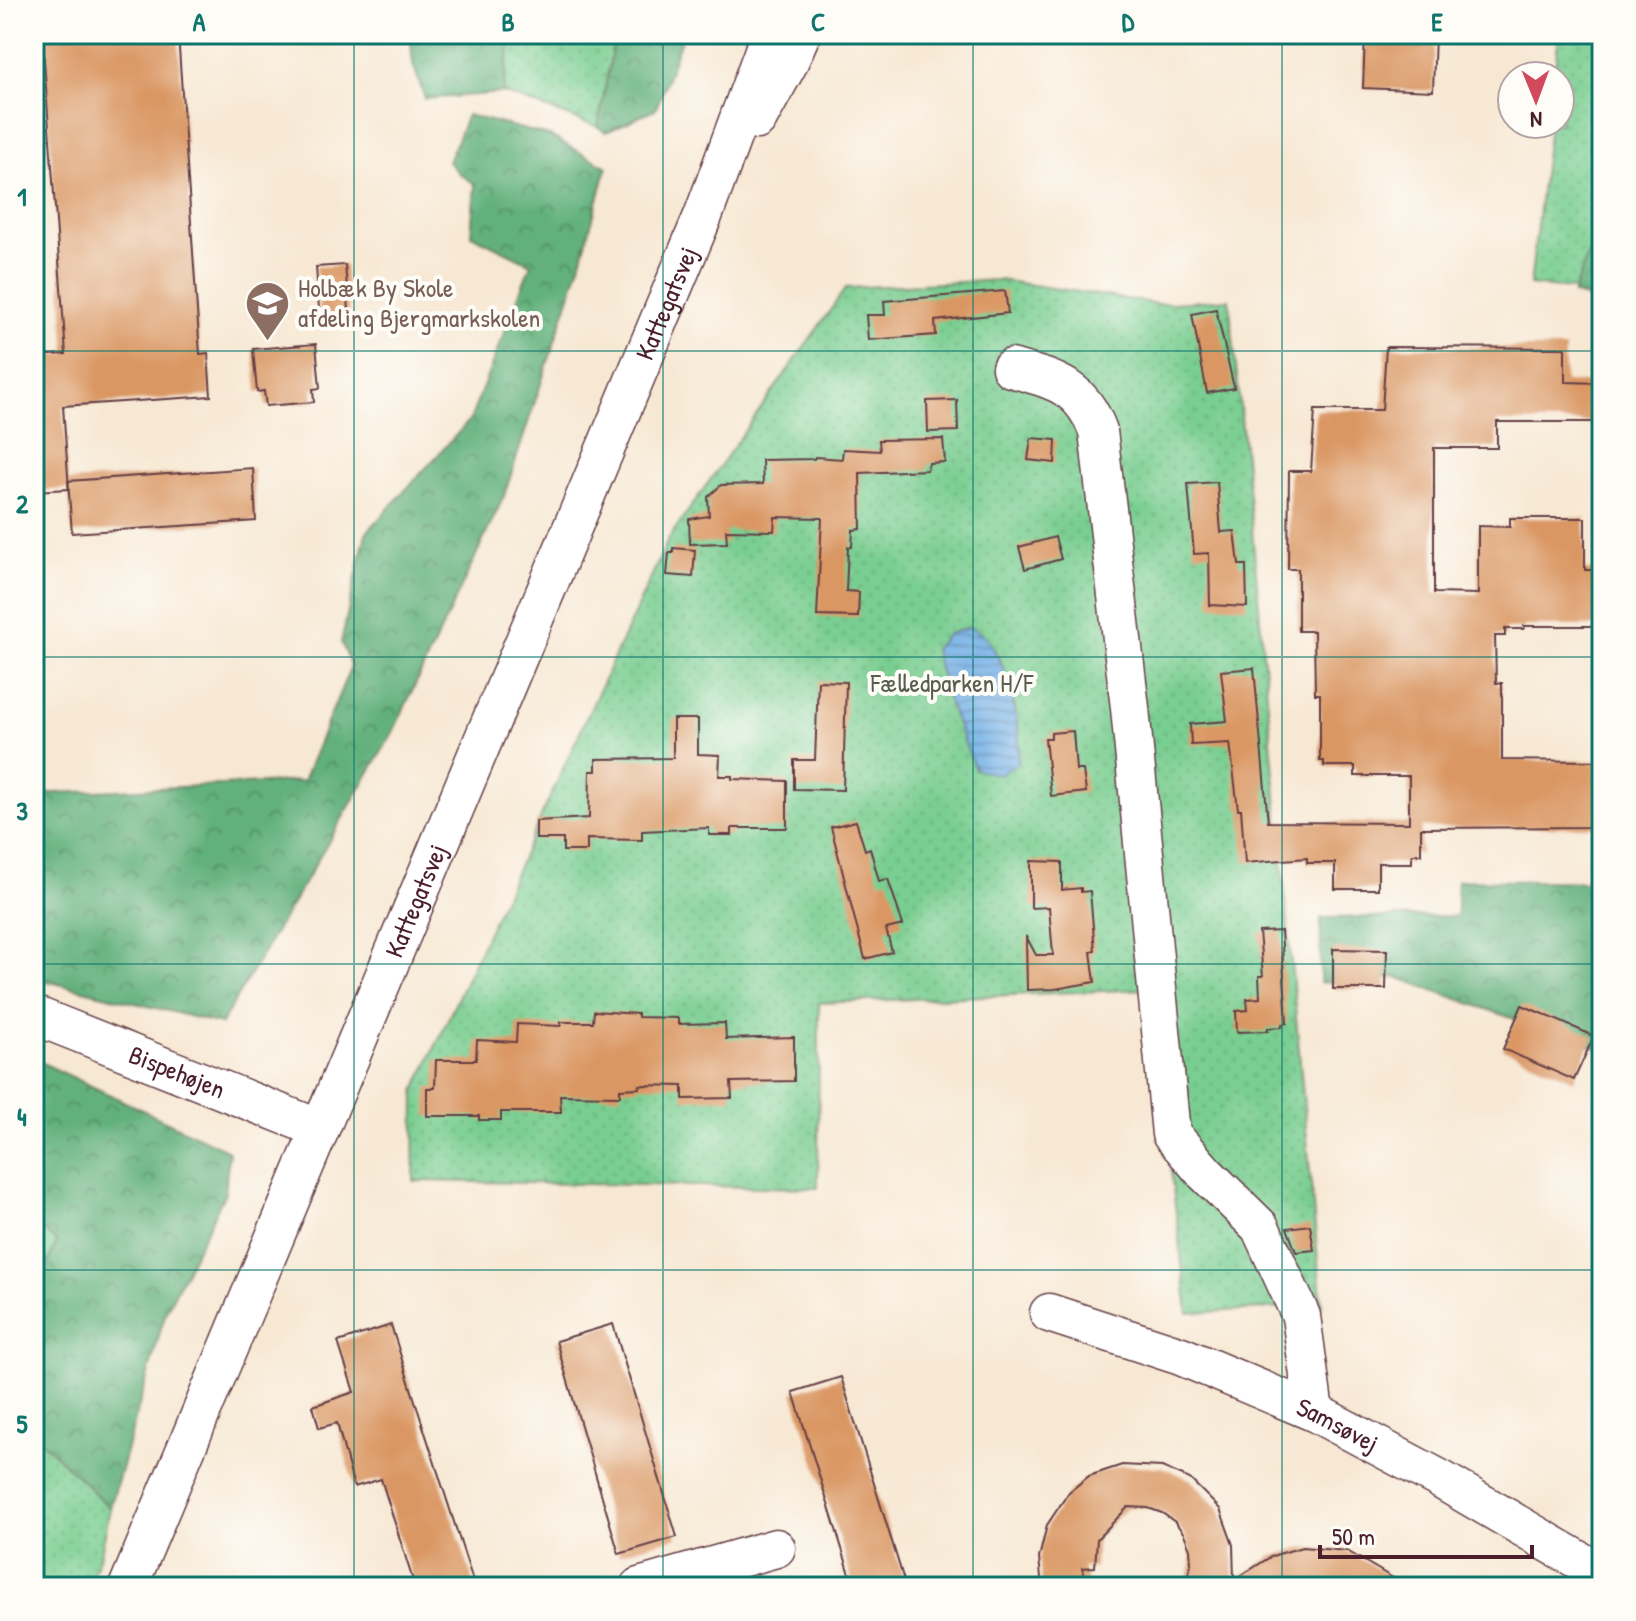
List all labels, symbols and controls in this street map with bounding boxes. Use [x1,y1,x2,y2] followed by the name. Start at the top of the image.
[193,4,206,39] text: A
[501,4,515,39] text: B
[811,4,825,39] text: C
[1122,4,1135,39] text: D
[1431,4,1443,39] text: E
[1496,60,1576,140] north arrow
[1530,105,1542,135] text: N
[17,179,27,214] text: 1
[627,241,705,365] street label: Kattegatsvej
[298,270,540,335] place label: Holbæk By Skole afdeling Bjergmarkskolen
[243,279,291,342] school or university icon: Holbæk By Skole afdeling Bjergmarkskolen
[16,486,29,521] text: 2
[870,665,1034,700] park label: Fælledparken H/F
[16,793,28,828] text: 3
[376,839,455,963] street label: Kattegatsvej
[124,1037,230,1106] street label: Bispehøjen
[17,1099,27,1134] text: 4
[1292,1389,1385,1460] street label: Samsøvej
[17,1406,28,1441] text: 5
[1320,1509,1532,1559] scale bar
[1332,1520,1375,1552] text: 50 m

